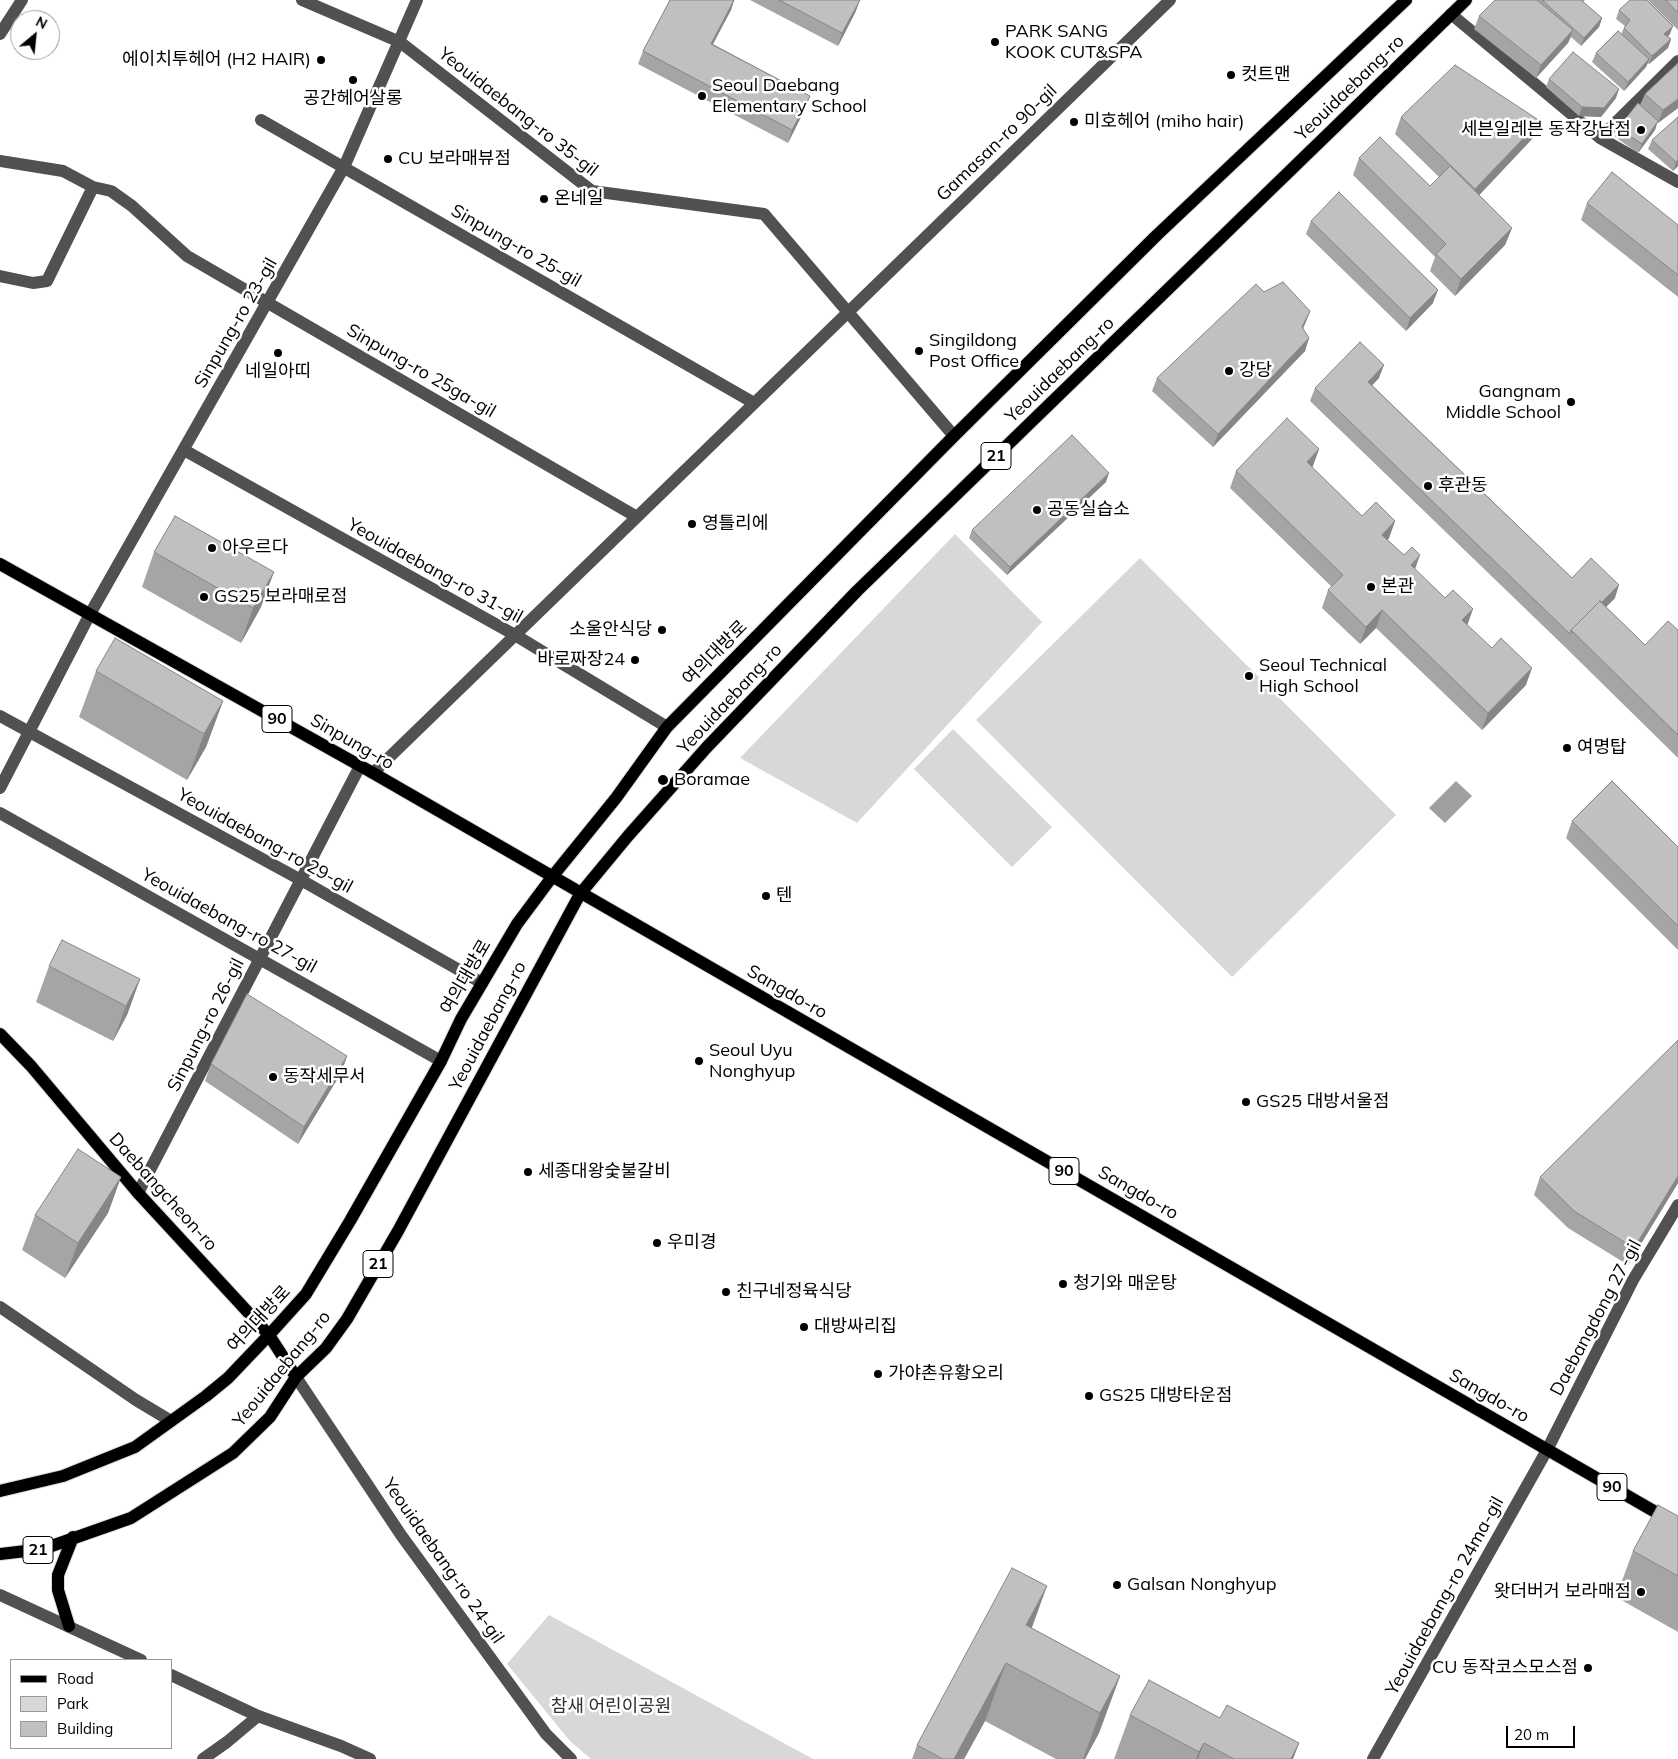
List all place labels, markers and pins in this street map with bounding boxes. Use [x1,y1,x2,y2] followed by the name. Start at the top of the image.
[1005,21,1143,64] place label: PARK SANG KOOK CUT&SPA
[989,36,1001,48] marker: PARK SANG KOOK CUT&SPA
[122,49,311,71] place label: 에이치투헤어 (H2 HAIR)
[315,54,327,66] marker: 에이치투헤어 (H2 HAIR)
[1241,64,1291,86] place label: 컷트맨
[1225,69,1237,81] marker: 컷트맨
[347,74,359,86] marker: 공간헤어살롱
[712,75,867,118] place label: Seoul Daebang Elementary School
[303,88,403,110] place label: 공간헤어살롱
[696,90,708,102] marker: Seoul Daebang Elementary School
[1084,111,1244,133] place label: 미호헤어 (miho hair)
[1068,116,1080,128] marker: 미호헤어 (miho hair)
[1461,119,1631,141] place label: 세븐일레븐 동작강남점
[1635,124,1647,136] marker: 세븐일레븐 동작강남점
[398,148,511,170] place label: CU 보라매뷰점
[382,153,394,165] marker: CU 보라매뷰점
[554,188,604,210] place label: 온네일
[538,193,550,205] marker: 온네일
[929,330,1019,372] place label: Singildong Post Office
[913,345,925,357] marker: Singildong Post Office
[272,347,284,359] marker: 네일아띠
[1239,360,1272,382] place label: 강당
[245,361,311,383] place label: 네일아띠
[1223,365,1235,377] marker: 강당
[1445,381,1561,424] place label: Gangnam Middle School
[1565,396,1577,408] marker: Gangnam Middle School
[1438,475,1488,497] place label: 후관동
[1422,480,1434,492] marker: 후관동
[1047,499,1130,521] place label: 공동실습소
[1031,504,1043,516] marker: 공동실습소
[702,513,768,535] place label: 영틀리에
[686,518,698,530] marker: 영틀리에
[222,537,288,559] place label: 아우르다
[206,542,218,554] marker: 아우르다
[1381,576,1414,598] place label: 본관
[1365,581,1377,593] marker: 본관
[214,586,347,608] place label: GS25 보라매로점
[198,591,210,603] marker: GS25 보라매로점
[569,619,652,641] place label: 소울안식당
[656,624,668,636] marker: 소울안식당
[537,649,625,671] place label: 바로짜장24
[629,654,641,666] marker: 바로짜장24
[1259,655,1387,698] place label: Seoul Technical High School
[1243,670,1255,682] marker: Seoul Technical High School
[1577,737,1627,759] place label: 여명탑
[1561,742,1573,754] marker: 여명탑
[674,769,750,791] place label: Boramae
[656,773,670,787] marker: Boramae
[776,885,793,907] place label: 텐
[760,890,772,902] marker: 텐
[709,1040,795,1082] place label: Seoul Uyu Nonghyup
[693,1055,705,1067] marker: Seoul Uyu Nonghyup
[283,1066,366,1088] place label: 동작세무서
[267,1071,279,1083] marker: 동작세무서
[1256,1091,1389,1113] place label: GS25 대방서울점
[1240,1096,1252,1108] marker: GS25 대방서울점
[538,1161,670,1183] place label: 세종대왕숯불갈비
[522,1166,534,1178] marker: 세종대왕숯불갈비
[667,1232,717,1254] place label: 우미경
[651,1237,663,1249] marker: 우미경
[1073,1273,1177,1295] place label: 청기와 매운탕
[1057,1278,1069,1290] marker: 청기와 매운탕
[736,1281,852,1303] place label: 친구네정육식당
[720,1286,732,1298] marker: 친구네정육식당
[814,1316,897,1338] place label: 대방싸리집
[798,1321,810,1333] marker: 대방싸리집
[888,1363,1004,1385] place label: 가야촌유황오리
[872,1368,884,1380] marker: 가야촌유황오리
[1099,1385,1232,1407] place label: GS25 대방타운점
[1083,1390,1095,1402] marker: GS25 대방타운점
[1127,1574,1277,1596] place label: Galsan Nonghyup
[1111,1579,1123,1591] marker: Galsan Nonghyup
[1494,1581,1631,1603] place label: 왓더버거 보라매점
[1635,1586,1647,1598] marker: 왓더버거 보라매점
[1432,1657,1578,1679] place label: CU 동작코스모스점
[1582,1662,1594,1674] marker: CU 동작코스모스점

